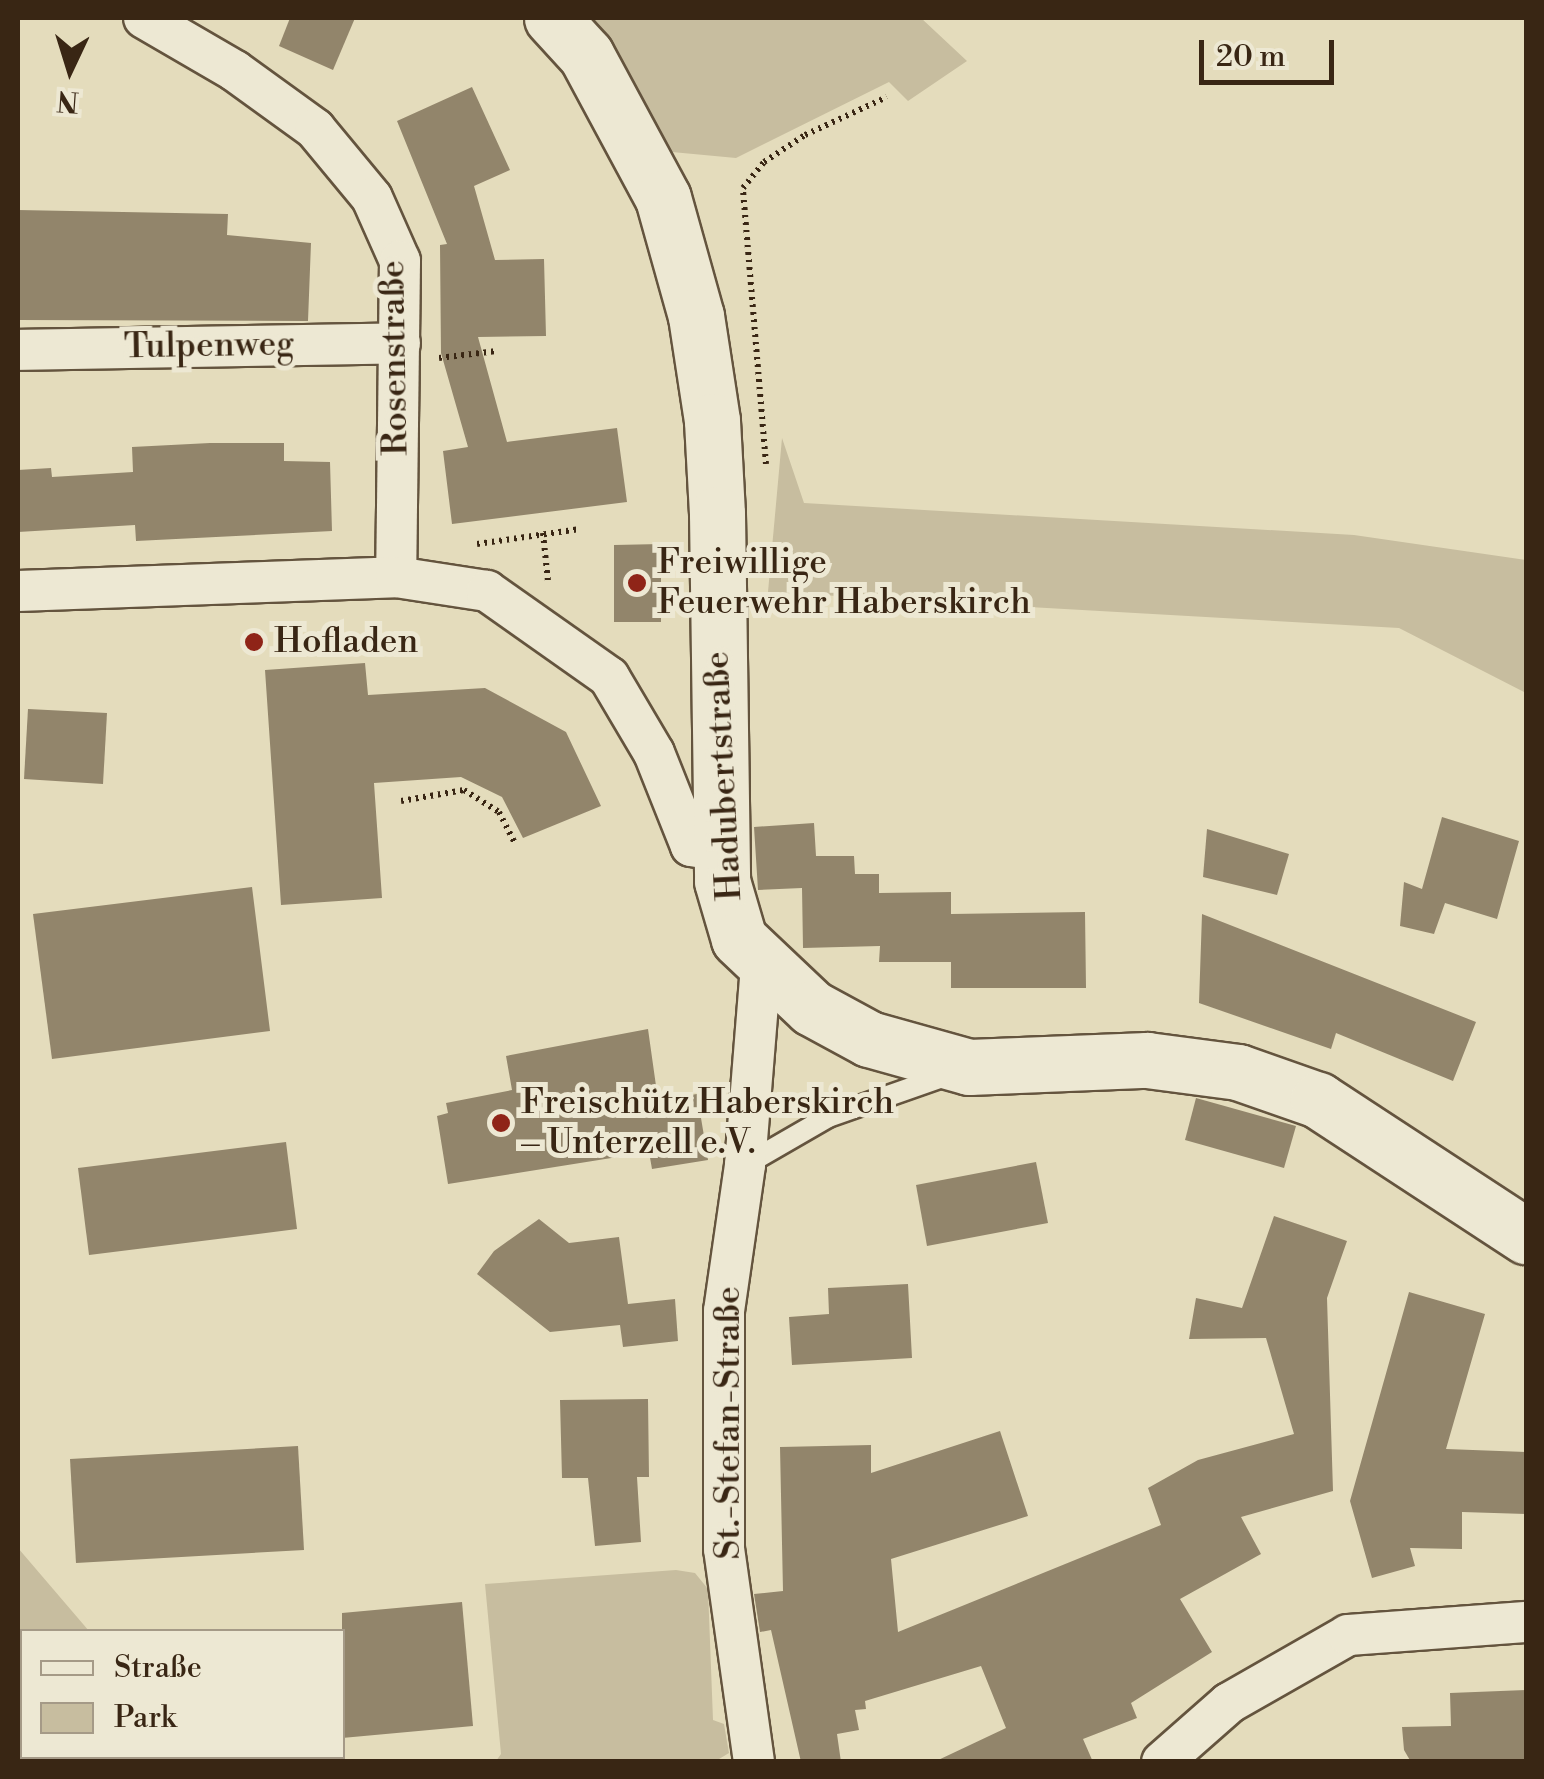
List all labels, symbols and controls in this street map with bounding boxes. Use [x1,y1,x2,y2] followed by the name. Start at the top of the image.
[20,20,120,120] north arrow
[1204,20,1339,82] scale bar
[1216,38,1285,76] text: 20 m
[56,82,80,119] text: N
[372,260,418,456] street label: Rosenstraße
[123,324,295,368] street label: Tulpenweg
[657,542,1031,624] place label: Freiwillige Feuerwehr Haberskirch
[626,572,648,594] marker: Freiwillige Feuerwehr Haberskirch
[274,621,418,663] place label: Hofladen
[243,631,265,653] marker: Hofladen
[696,650,752,902] street label: Hadubertstraße
[521,1082,894,1164] place label: Freischütz Haberskirch – Unterzell e.V.
[490,1112,512,1134] marker: Freischütz Haberskirch – Unterzell e.V.
[708,1286,750,1560] street label: St.-Stefan-Straße
[20,1629,345,1759] legend
[114,1649,202,1687] text: Straße
[114,1699,176,1737] text: Park

